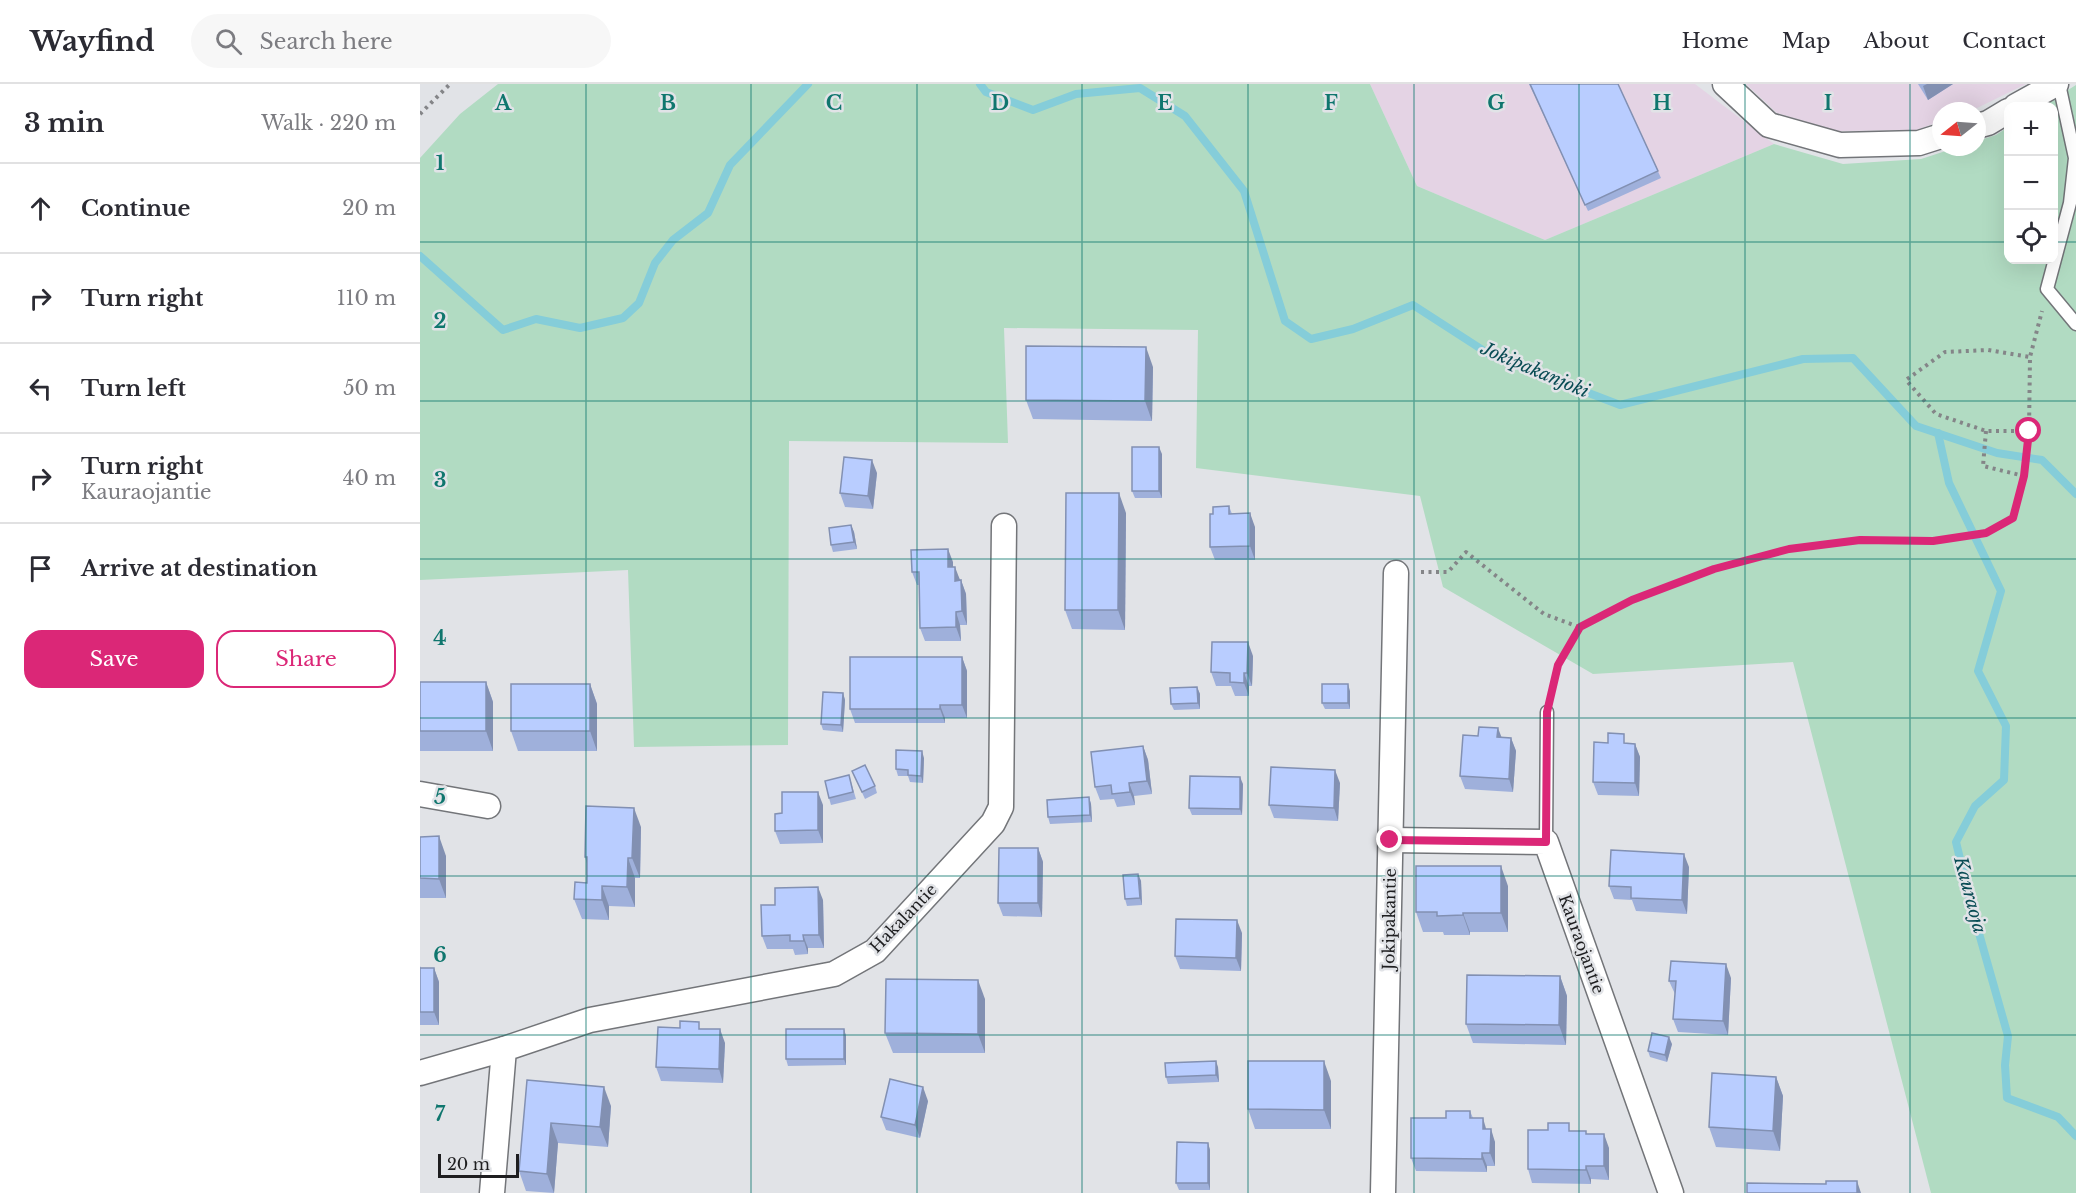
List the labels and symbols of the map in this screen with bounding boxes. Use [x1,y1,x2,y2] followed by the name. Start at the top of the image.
[494,91,512,115] text: A
[660,91,676,115] text: B
[826,91,842,115] text: C
[991,91,1009,115] text: D
[1157,91,1173,115] text: E
[1324,91,1338,115] text: F
[1487,91,1505,115] text: G
[1653,91,1672,115] text: H
[1824,91,1832,115] text: I
[1932,102,1986,156] north arrow
[436,151,445,175] text: 1
[433,309,447,333] text: 2
[1477,337,1593,403] water label: Jokipakanjoki
[2015,417,2041,443] route start
[434,468,446,492] text: 3
[433,626,447,650] text: 4
[434,785,446,809] text: 5
[1376,826,1402,852] route end
[1949,853,1991,936] water label: Kauraoja
[1378,868,1400,972] street label: Jokipakantie
[865,879,941,957] street label: Hakalantie
[1555,892,1609,996] street label: Kauraojantie
[433,943,447,967] text: 6
[435,1102,446,1126] text: 7
[438,1151,519,1178] scale bar

